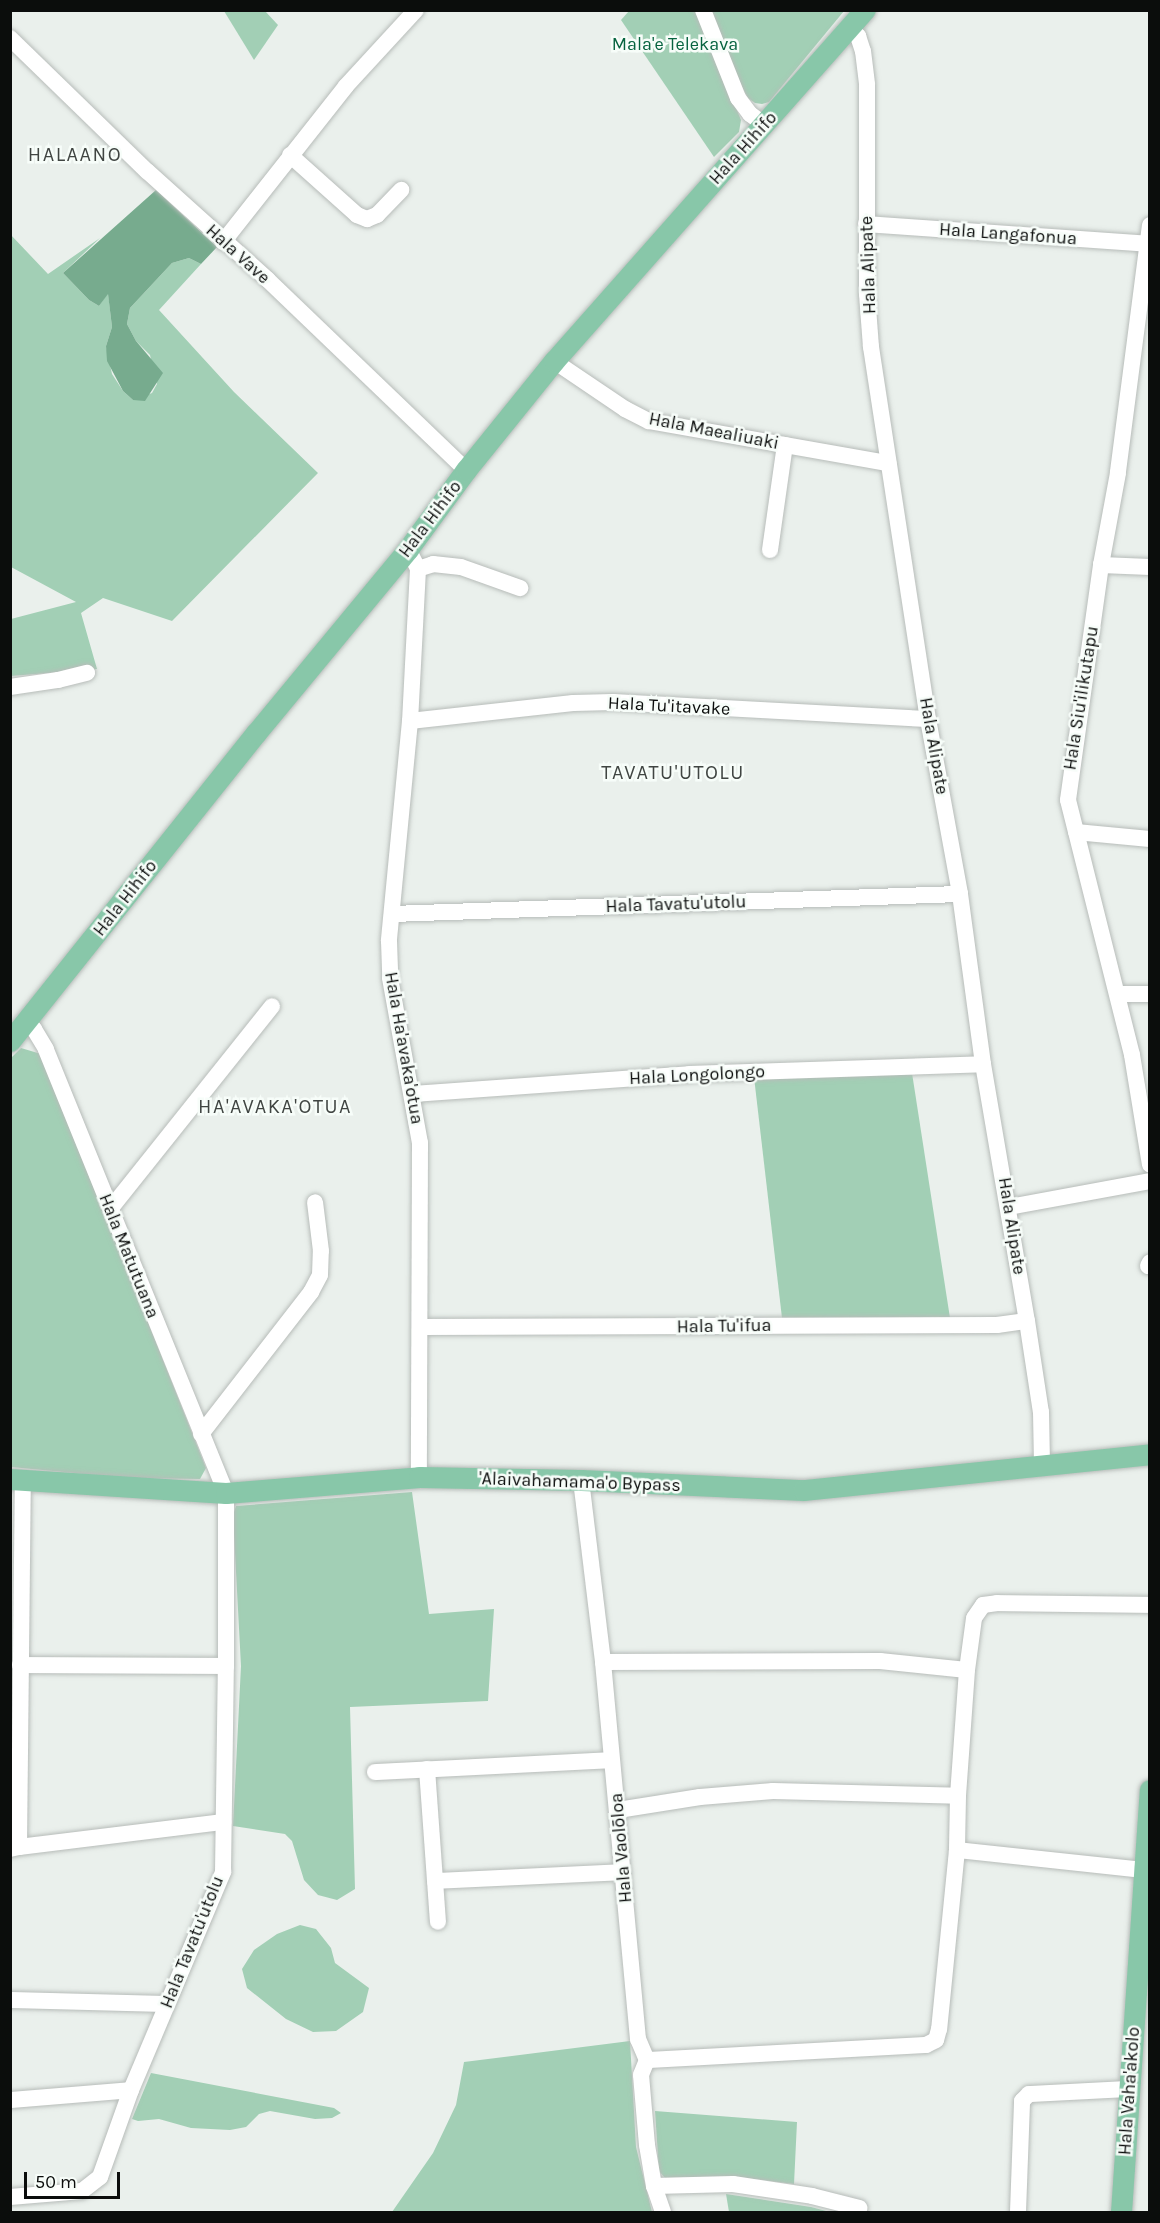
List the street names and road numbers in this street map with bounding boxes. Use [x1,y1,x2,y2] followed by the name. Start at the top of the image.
[705,107,781,189] street label: Hala Hihifo
[855,215,881,315] street label: Hala Alipate
[938,218,1078,250] street label: Hala Langafonua
[201,220,275,288] street label: Hala Vave
[647,408,781,454] street label: Hala Maealiuaki
[394,476,466,562] street label: Hala Hihifo
[1059,624,1103,772] street label: Hala Siu'ilikutapu
[607,692,731,720] street label: Hala Tu'itavake
[915,696,953,796] street label: Hala Alipate
[89,856,161,940] street label: Hala Hihifo
[605,891,747,917] street label: Hala Tavatu'utolu
[380,970,428,1126] street label: Hala Ha'avaka'otua
[629,1061,765,1089] street label: Hala Longolongo
[994,1176,1030,1276] street label: Hala Alipate
[94,1191,164,1321] street label: Hala Matutuana
[677,1314,771,1338] street label: Hala Tu'ifua
[479,1468,681,1496] street label: 'Alaivahamama'o Bypass
[605,1792,637,1904] street label: Hala Vaolōloa
[156,1873,228,2011] street label: Hala Tavatu'utolu
[1114,2026,1144,2156] street label: Hala Vaha'akolo

